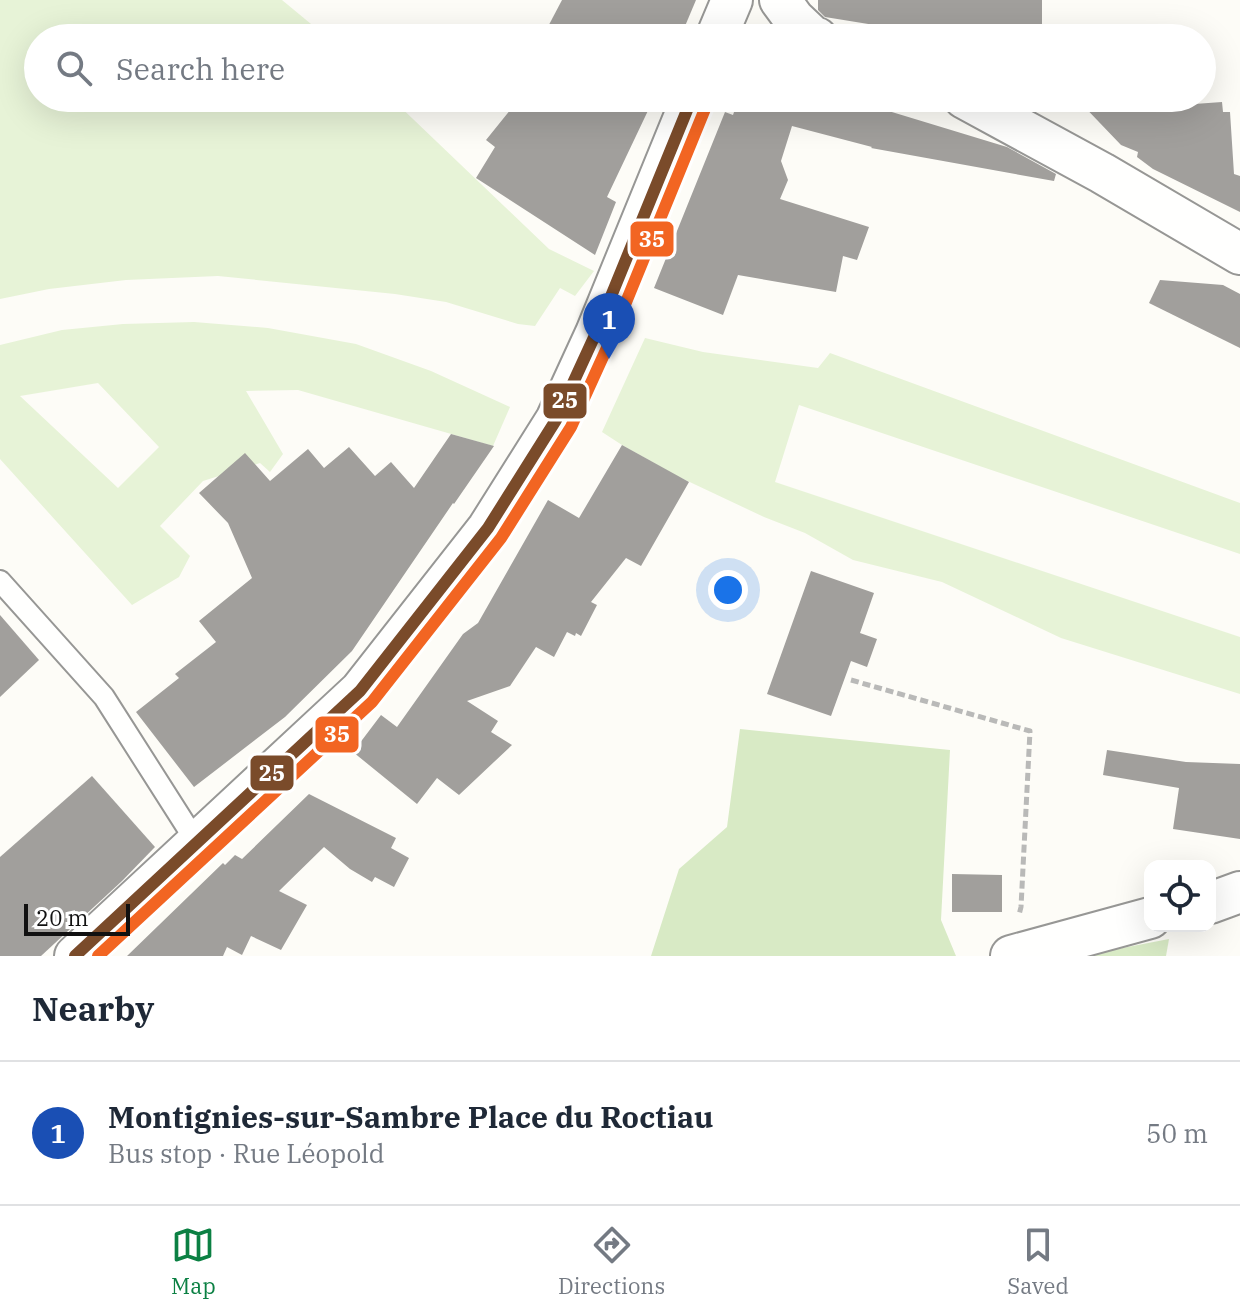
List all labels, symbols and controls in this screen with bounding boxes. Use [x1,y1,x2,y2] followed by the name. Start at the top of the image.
[24,24,1216,112] search box
[52,46,96,90] icon: search
[116,49,285,88] text: Search here
[629,220,675,258] line badge: 35
[639,224,665,253] text: 35
[583,293,635,359] pin: 1
[542,382,588,420] line badge: 25
[552,385,578,414] text: 25
[708,570,748,610] your location
[314,715,360,754] line badge: 35
[324,719,350,748] text: 35
[249,754,295,792] line badge: 25
[259,758,285,787] text: 25
[1144,860,1216,932] map controls
[1144,860,1216,932] button: locate
[24,900,130,936] scale bar
[36,903,88,932] text: 20 m
[32,986,154,1030] text: Nearby
[108,1097,713,1136] text: Montignies-sur-Sambre Place du Roctiau
[50,1116,66,1150] text: 1
[1146,1116,1208,1150] text: 50 m
[108,1136,385,1170] text: Bus stop · Rue Léopold
[171,1223,216,1300] tab: Map
[558,1223,665,1300] tab: Directions
[1007,1223,1069,1300] tab: Saved

